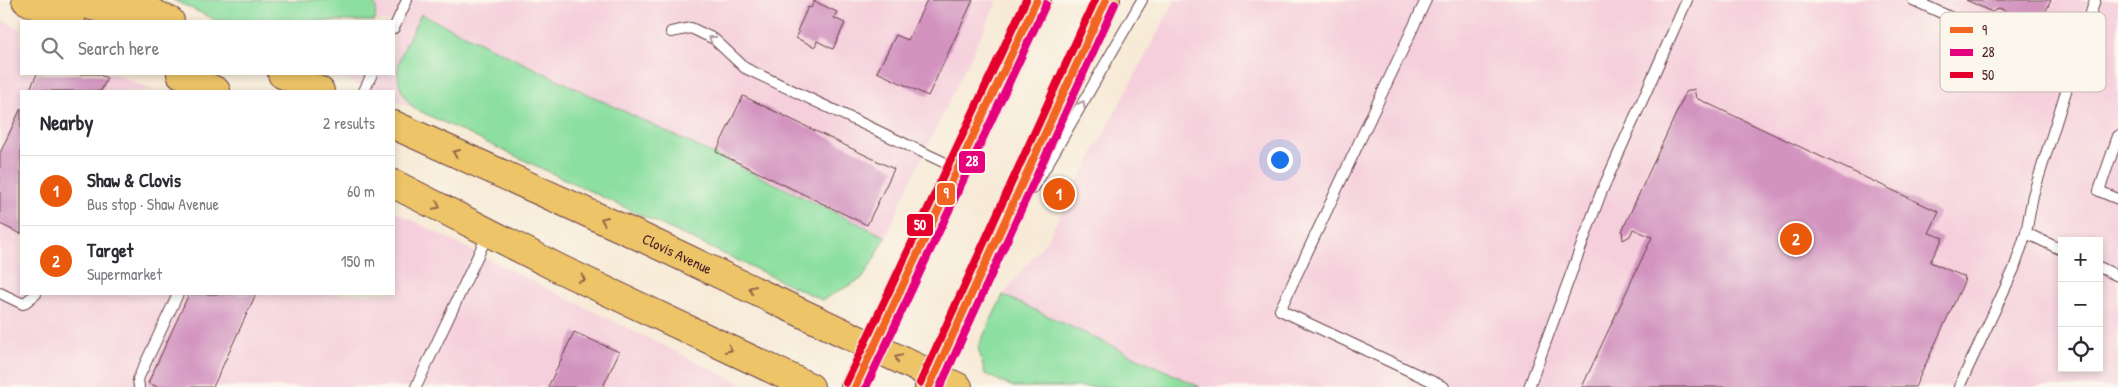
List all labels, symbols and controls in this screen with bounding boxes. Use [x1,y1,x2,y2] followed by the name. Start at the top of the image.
[1940,12,2106,92] legend
[20,20,395,75] search box
[1982,20,1987,39] text: 9
[38,34,66,62] icon: search
[78,35,159,61] text: Search here
[708,36,718,45] one-way arrow
[1982,42,1995,61] text: 28
[1982,65,1994,84] text: 50
[1076,100,1086,109] one-way arrow
[40,108,93,137] text: Nearby
[323,112,375,134] text: 2 results
[1267,147,1293,173] your location
[452,149,461,160] one-way arrow
[958,150,986,174] line badge: 28
[966,151,978,170] text: 28
[87,167,181,193] text: Shaw & Clovis
[1043,175,1075,213] pin: 1
[53,180,59,202] text: 1
[347,180,375,202] text: 60 m
[936,182,956,206] line badge: 9
[943,183,949,202] text: 9
[87,193,219,215] text: Bus stop · Shaw Avenue
[432,200,441,210] one-way arrow
[906,213,934,237] line badge: 50
[914,215,927,234] text: 50
[600,216,609,227] one-way arrow
[1780,220,1812,258] pin: 2
[639,228,716,279] street label: Clovis Avenue
[87,237,133,263] text: Target
[2058,237,2103,372] map controls
[2058,237,2103,282] button: +
[52,250,60,272] text: 2
[341,250,375,272] text: 150 m
[87,263,162,285] text: Supermarket
[577,273,586,284] one-way arrow
[2058,282,2103,327] button: −
[748,285,757,295] one-way arrow
[2058,327,2103,372] button: locate
[724,343,733,353] one-way arrow
[895,354,904,364] one-way arrow

